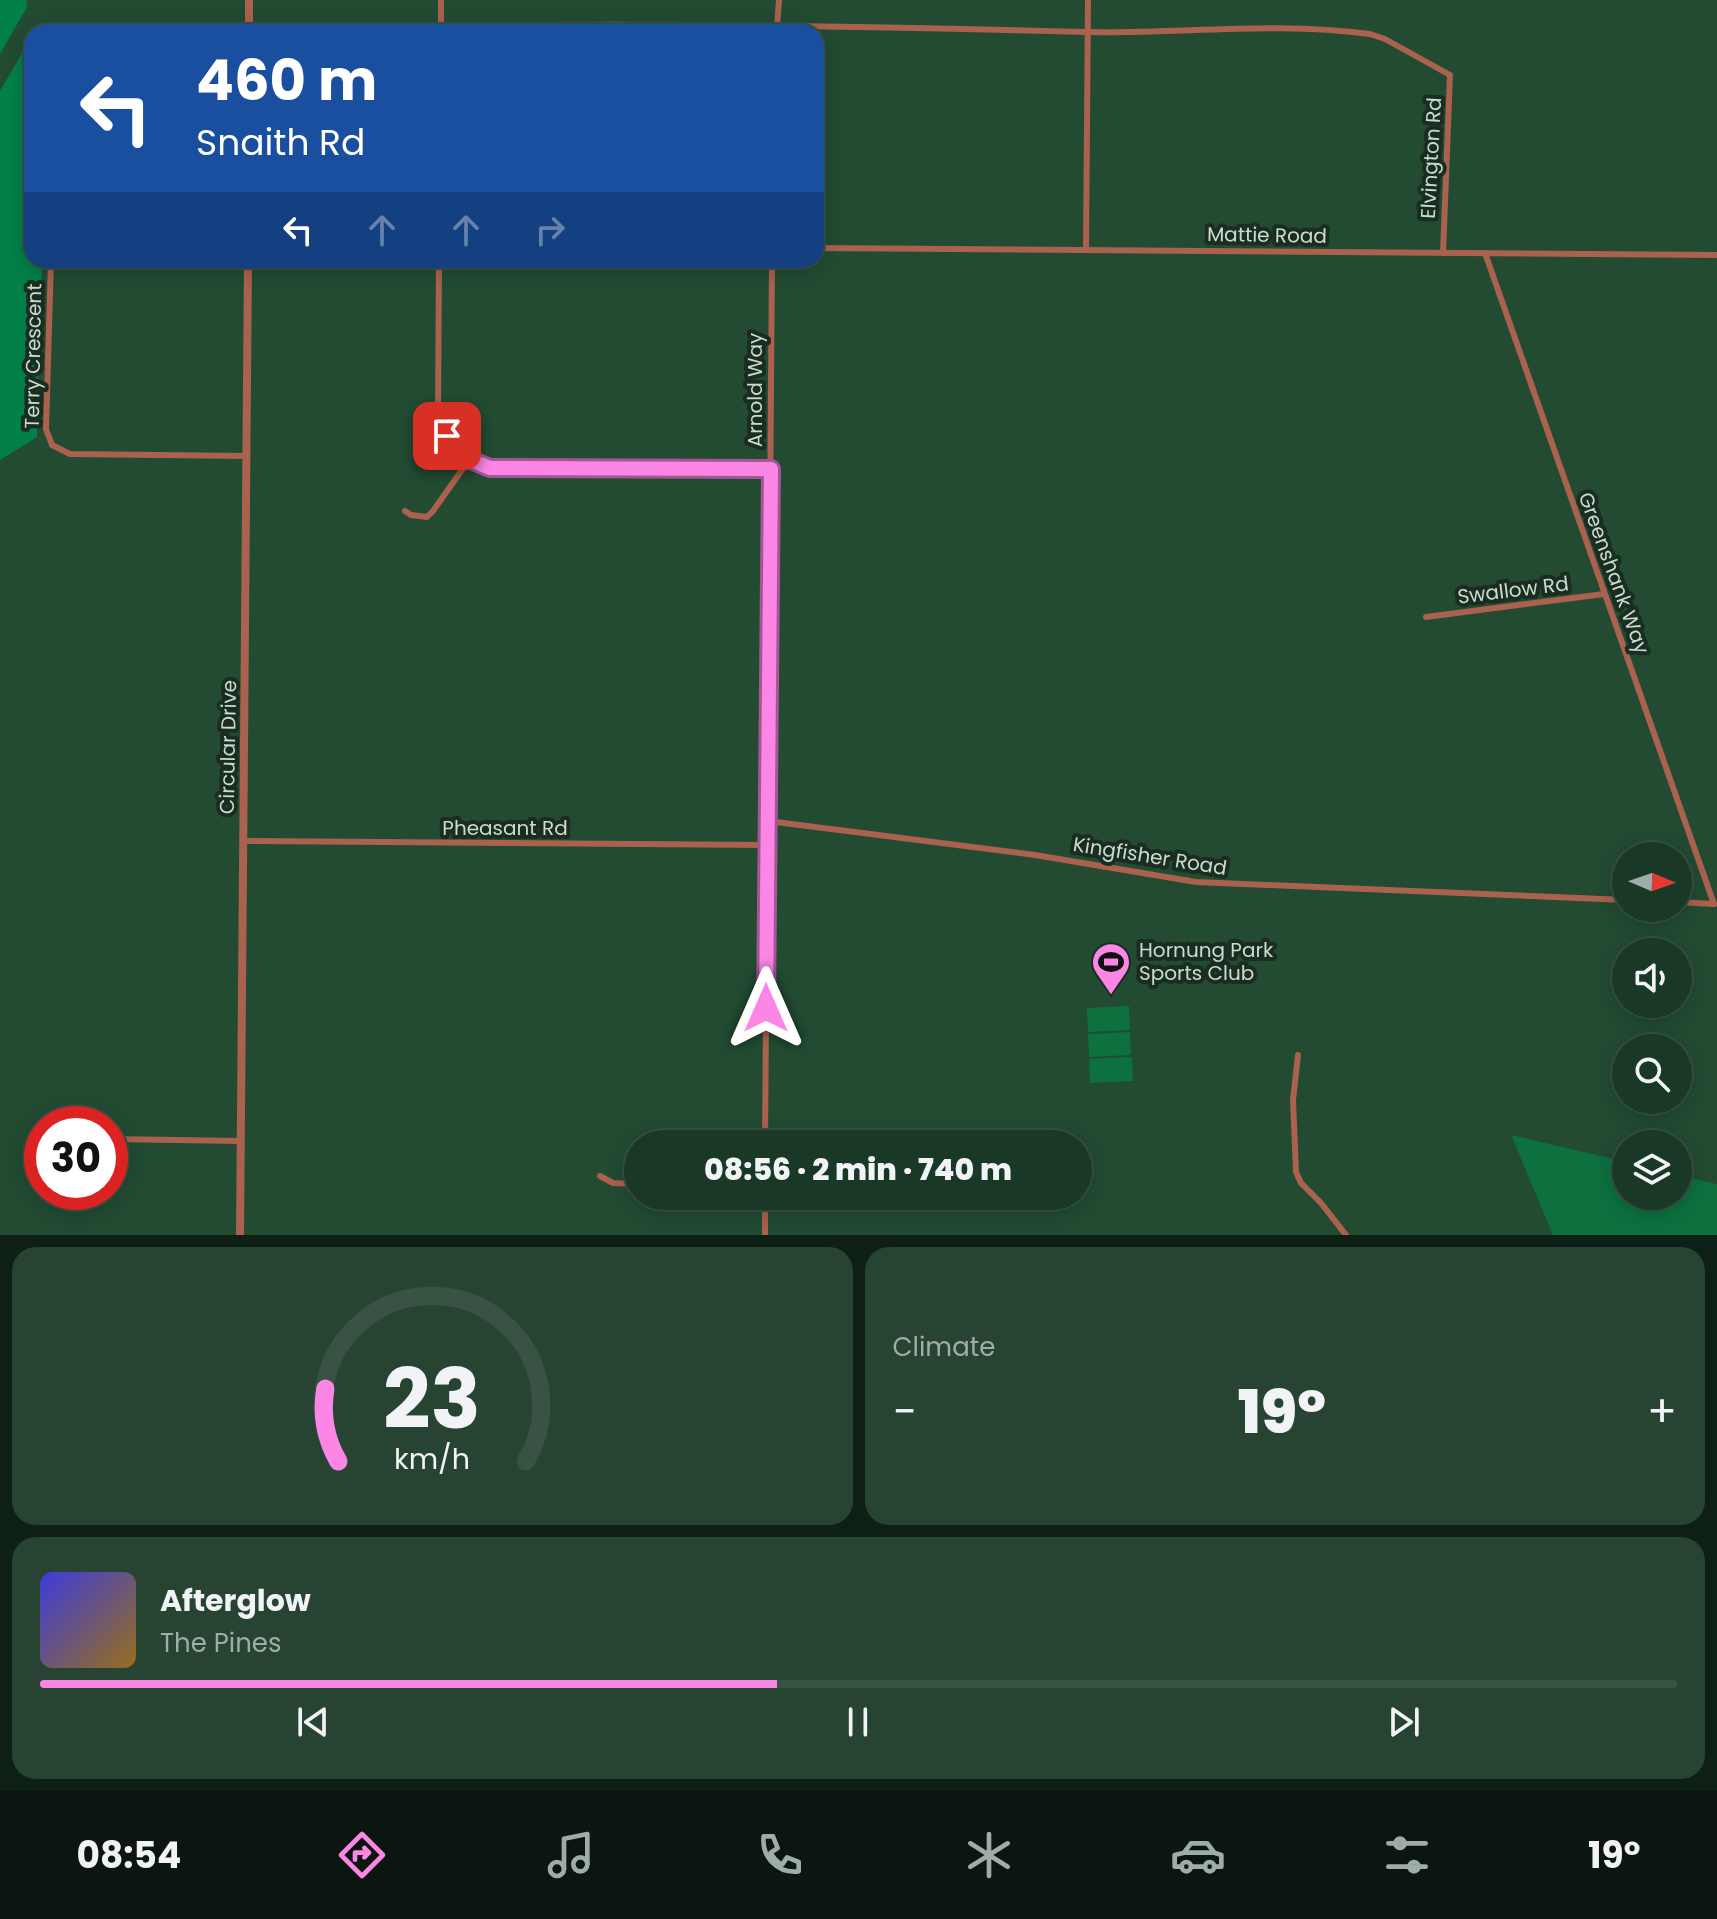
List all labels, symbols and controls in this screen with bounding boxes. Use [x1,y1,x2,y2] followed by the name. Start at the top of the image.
[196,41,377,120] text: 460 m
[64,56,168,160] icon: left
[1414,97,1448,219] street label: Elvington Rd
[196,117,365,168] text: Snaith Rd
[276,208,320,252] icon: left
[360,208,404,252] icon: ahead
[444,208,488,252] icon: ahead
[528,208,572,252] icon: right
[1207,220,1327,250] street label: Mattie Road
[18,283,48,429] street label: Terry Crescent
[741,333,769,447] street label: Arnold Way
[413,402,481,470] pin
[425,414,469,458] icon: arrive
[1572,488,1656,658] street label: Greenshank Way
[1456,569,1570,611] street label: Swallow Rd
[213,680,243,814] street label: Circular Drive
[442,814,568,842] street label: Pheasant Rd
[1071,830,1229,882] street label: Kingfisher Road
[1612,842,1692,922] north arrow
[1612,842,1692,1210] map controls
[1139,936,1274,987] place label: Hornung Park Sports Club
[1612,938,1692,1018] button: sound
[1090,941,1132,996] sports icon: Hornung Park Sports Club
[724,966,808,1050] position arrow
[1612,1034,1692,1114] button: search
[24,1106,128,1210] speed limit sign: 30
[1612,1130,1692,1210] button: layers
[704,1148,1012,1191] text: 08:56 · 2 min · 740 m
[893,1329,995,1365] text: Climate
[383,1341,481,1457] text: 23
[1238,1370,1326,1454] text: 19°
[893,1381,917,1442] text: −
[1647,1381,1677,1442] text: +
[394,1439,470,1479] text: km/h
[160,1579,311,1622] text: Afterglow
[160,1625,282,1661] text: The Pines
[291,1700,335,1744] icon: previous
[836,1700,880,1744] icon: pause
[1382,1700,1426,1744] icon: next
[334,1827,390,1883] icon: directions
[543,1827,599,1883] icon: music
[752,1827,808,1883] icon: phone
[961,1827,1017,1883] icon: climate
[1170,1827,1226,1883] icon: car
[1379,1827,1435,1883] icon: filters
[76,1830,181,1881] text: 08:54
[1588,1830,1640,1881] text: 19°

